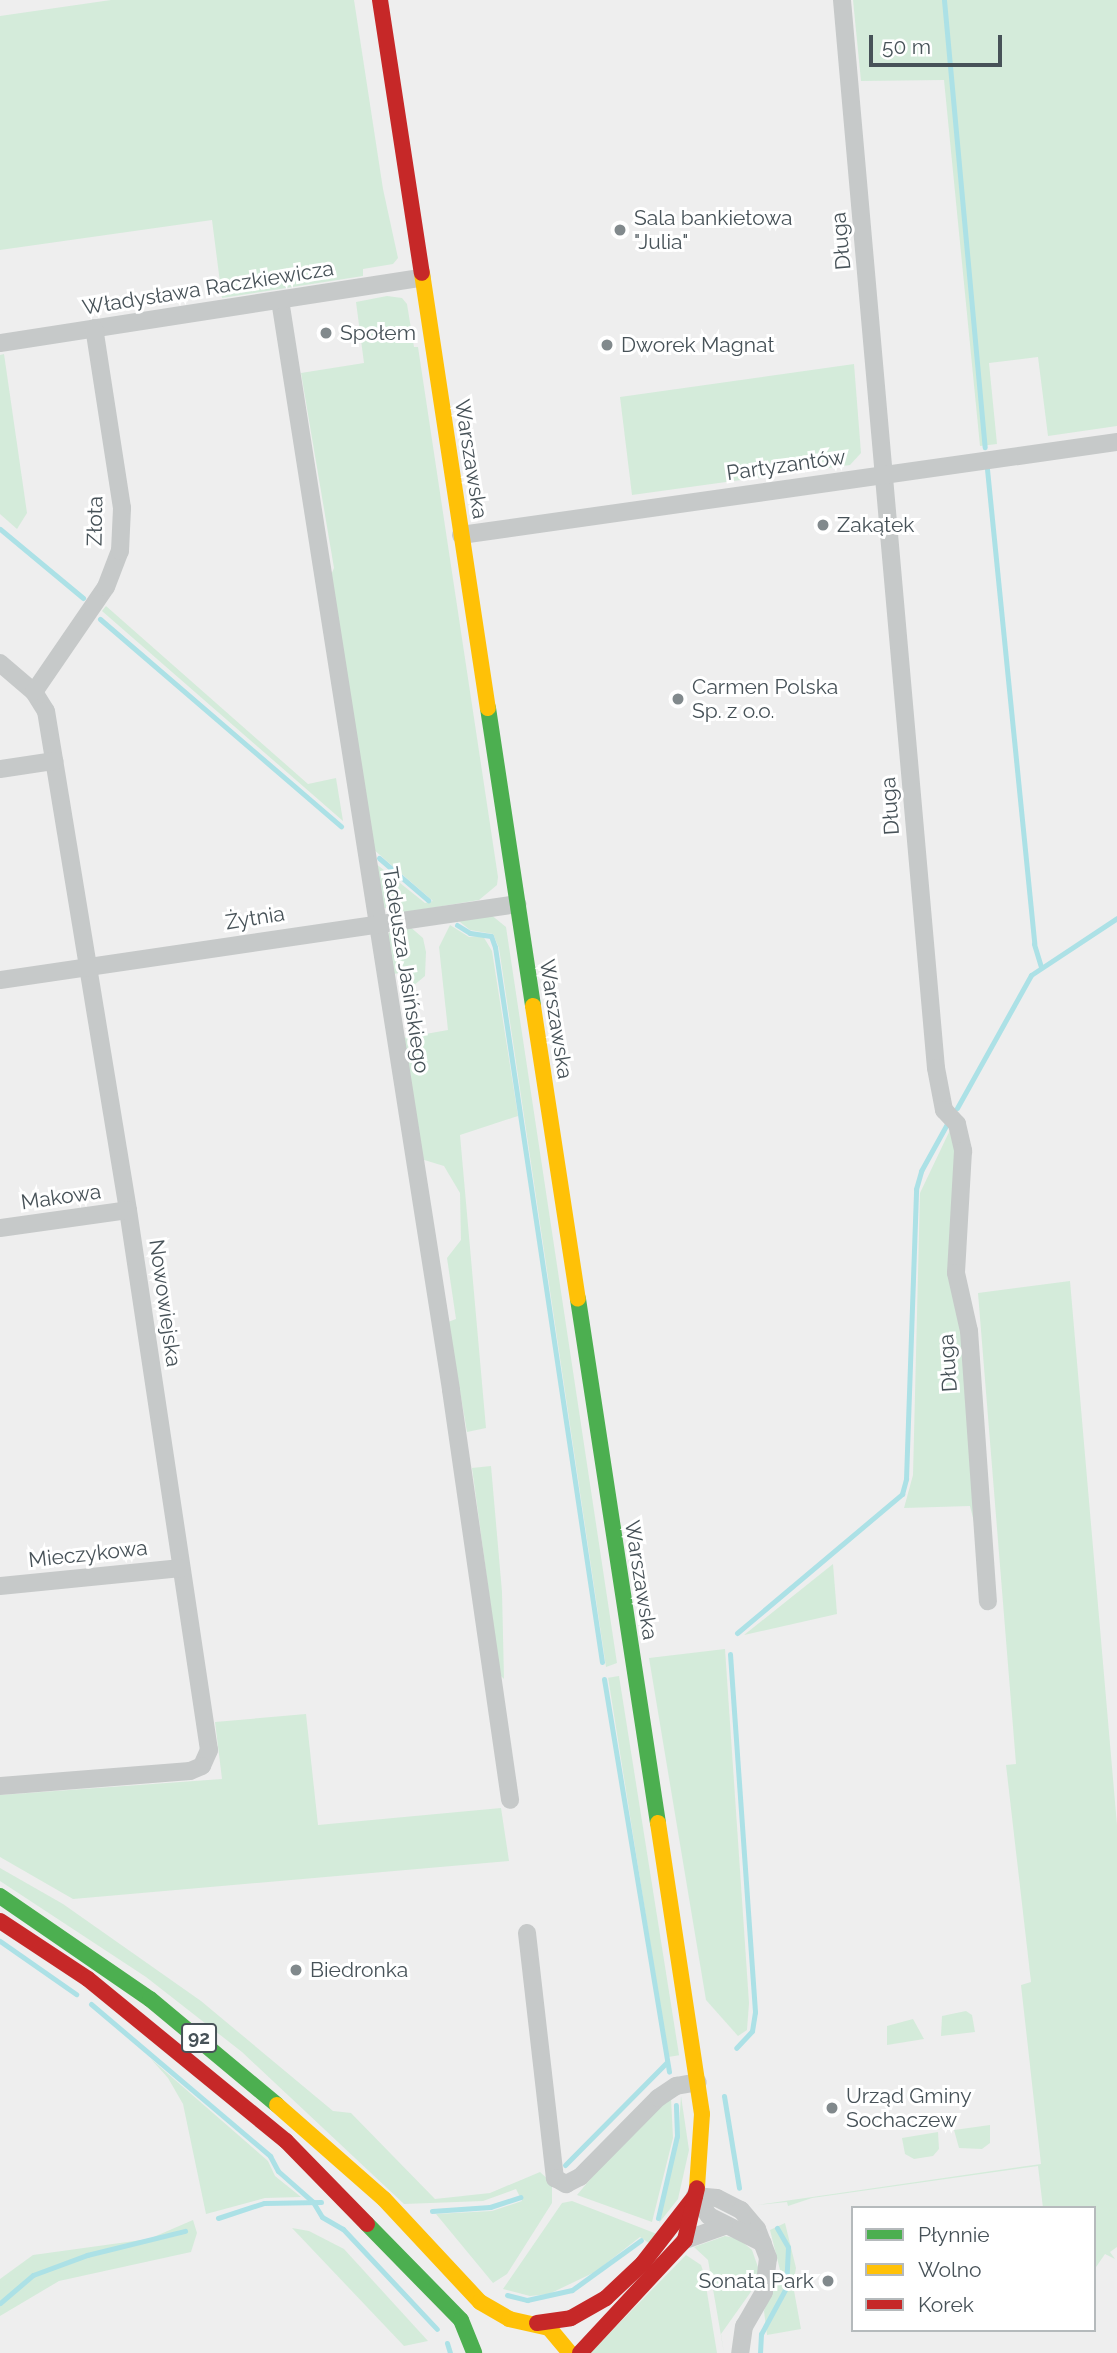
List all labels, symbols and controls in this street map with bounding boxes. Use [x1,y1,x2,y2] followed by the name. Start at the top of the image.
[872,21,1005,65] scale bar
[882,34,931,59] text: 50 m
[634,205,792,255] place label: Sala bankietowa "Julia"
[826,211,856,271] street label: Długa
[612,222,628,238] marker: Sala bankietowa "Julia"
[80,256,336,320] street label: Władysława Raczkiewicza
[340,320,416,346] place label: Społem
[318,325,334,341] marker: Społem
[621,332,774,358] place label: Dworek Magnat
[599,337,615,353] marker: Dworek Magnat
[449,397,493,521] street label: Warszawska
[725,444,847,486] street label: Partyzantów
[82,496,108,546] street label: Złota
[837,512,914,538] place label: Zakątek
[815,517,831,533] marker: Zakątek
[692,674,838,724] place label: Carmen Polska Sp. z o.o.
[670,691,686,707] marker: Carmen Polska Sp. z o.o.
[875,776,905,836] street label: Długa
[377,865,435,1075] street label: Tadeusza Jasińskiego
[224,901,286,935] street label: Żytnia
[534,957,578,1081] street label: Warszawska
[19,1179,103,1215] street label: Makowa
[144,1238,186,1368] street label: Nowowiejska
[933,1333,963,1393] street label: Długa
[619,1518,663,1642] street label: Warszawska
[27,1535,149,1573] street label: Mieczykowa
[310,1957,408,1983] place label: Biedronka
[288,1962,304,1978] marker: Biedronka
[180,2022,218,2054] road number: 92
[846,2083,972,2133] place label: Urząd Gminy Sochaczew
[824,2100,840,2116] marker: Urząd Gminy Sochaczew
[851,2206,1096,2332] legend
[918,2222,990,2247] text: Płynnie
[918,2257,982,2282] text: Wolno
[698,2268,814,2294] place label: Sonata Park
[820,2273,836,2289] marker: Sonata Park
[918,2292,974,2317] text: Korek

